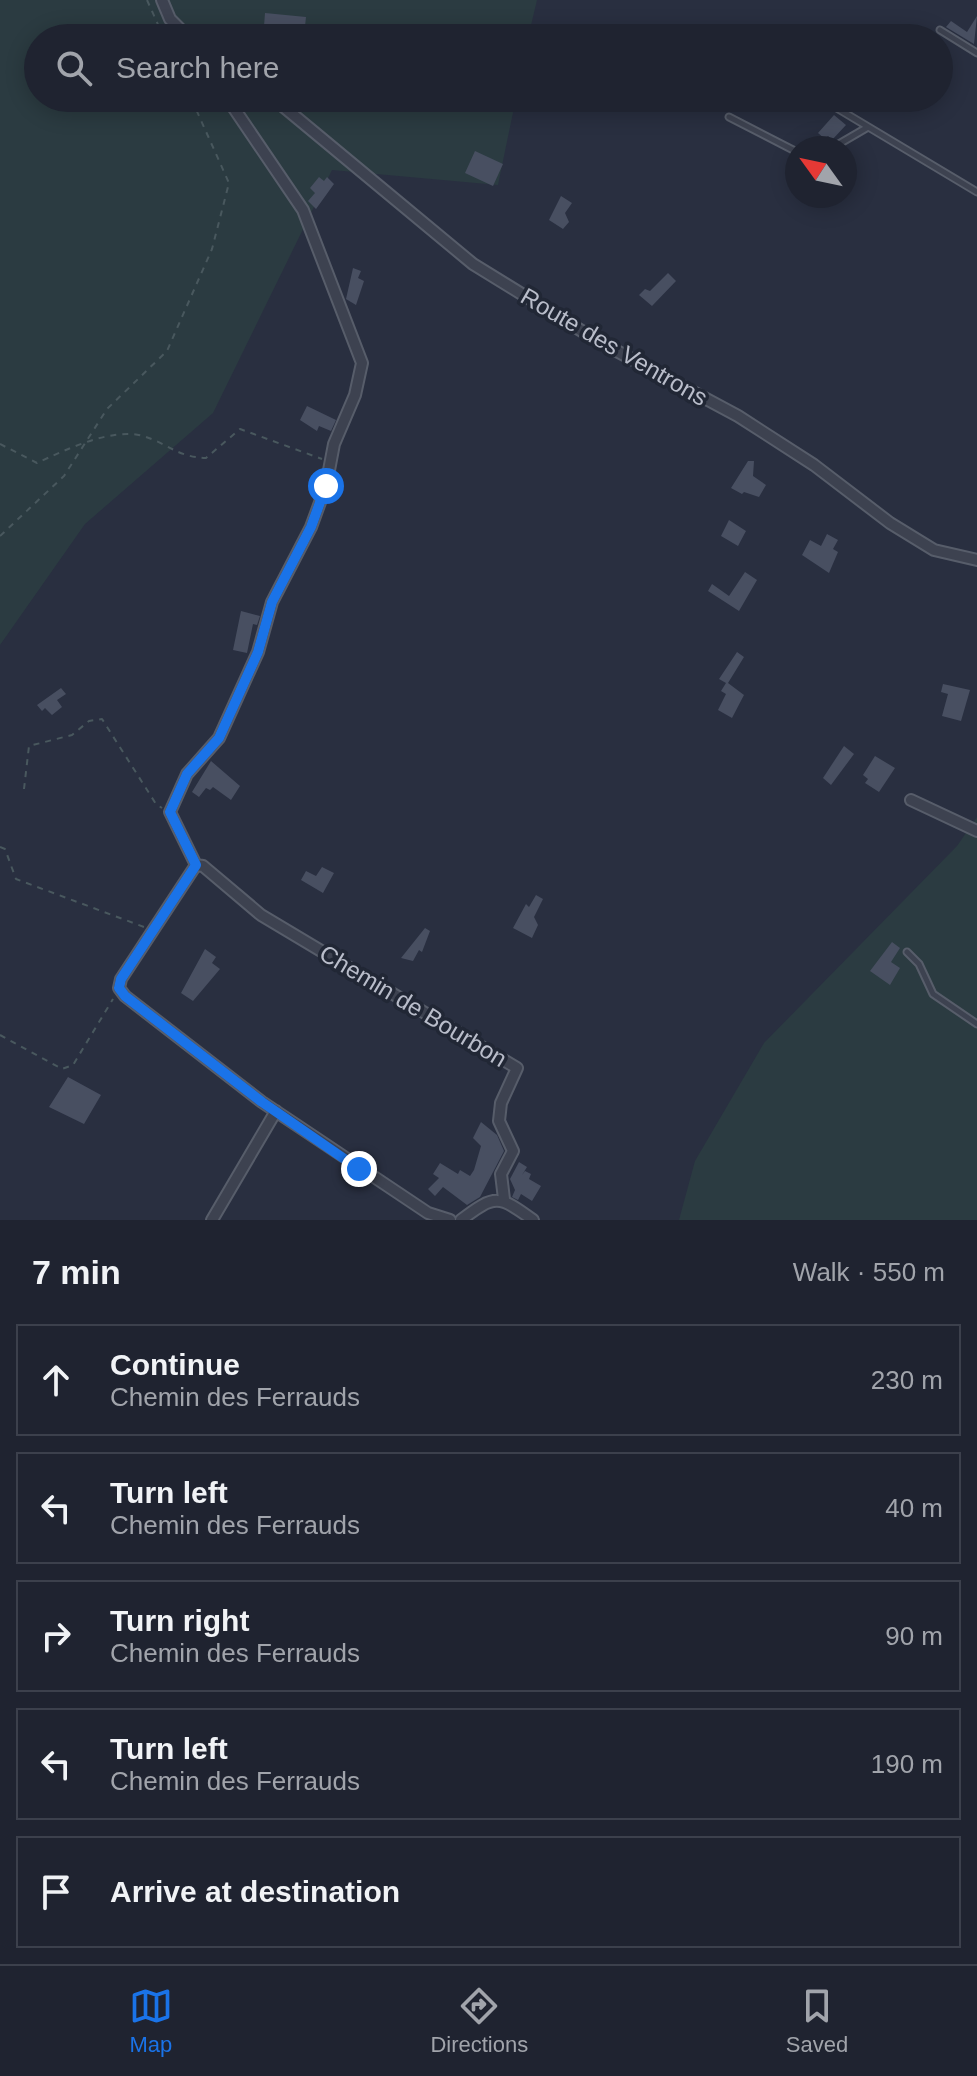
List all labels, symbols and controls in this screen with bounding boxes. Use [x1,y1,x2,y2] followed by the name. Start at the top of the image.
[24,24,953,112] search box
[52,46,96,90] icon: search
[116,51,279,84] text: Search here
[785,136,857,208] north arrow
[516,282,712,411] street label: Route des Ventrons
[308,468,344,504] route start
[315,939,512,1072] street label: Chemin de Bourbon
[341,1151,377,1187] route end
[32,1253,121,1291] text: 7 min
[793,1257,945,1287] text: Walk · 550 m
[110,1348,240,1381] text: Continue
[34,1358,78,1402] icon: ahead
[871,1365,943,1395] text: 230 m
[110,1382,360,1412] text: Chemin des Ferrauds
[110,1476,228,1509] text: Turn left
[34,1486,78,1530] icon: left
[885,1493,943,1523] text: 40 m
[110,1510,360,1540] text: Chemin des Ferrauds
[110,1604,249,1637] text: Turn right
[34,1614,78,1658] icon: right
[885,1621,943,1651] text: 90 m
[110,1638,360,1668] text: Chemin des Ferrauds
[110,1732,228,1765] text: Turn left
[34,1742,78,1786] icon: left
[871,1749,943,1779] text: 190 m
[110,1766,360,1796] text: Chemin des Ferrauds
[34,1870,78,1914] icon: arrive
[110,1875,400,1908] text: Arrive at destination
[129,1984,173,2058] tab: Map
[430,1984,528,2058] tab: Directions
[786,1984,848,2058] tab: Saved

